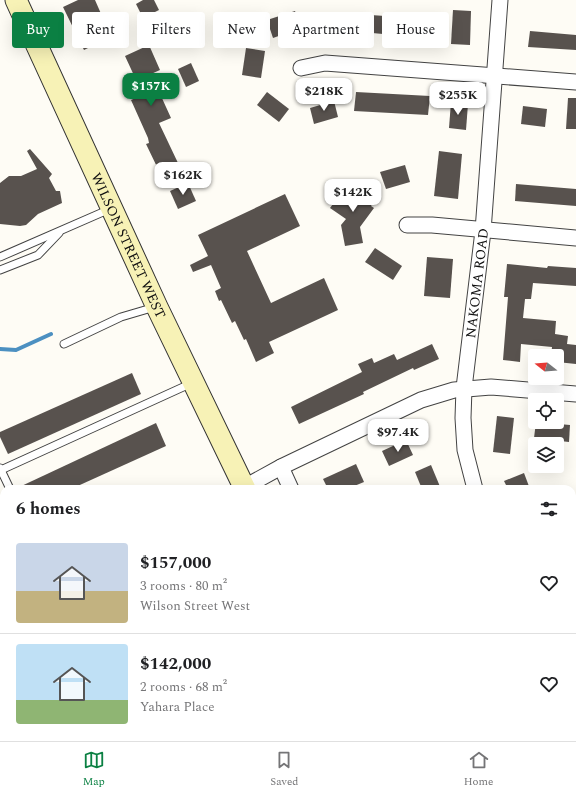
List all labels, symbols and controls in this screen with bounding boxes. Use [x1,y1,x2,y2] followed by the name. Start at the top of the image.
[12,12,64,48] chip: Buy
[72,12,129,48] chip: Rent
[137,12,205,48] chip: Filters
[213,12,270,48] chip: New
[278,12,374,48] chip: Apartment
[382,12,449,48] chip: House
[123,73,179,107] pin: $157K
[131,76,171,96] text: $157K
[296,78,352,112] pin: $218K
[304,81,344,101] text: $218K
[430,82,486,116] pin: $255K
[438,85,478,105] text: $255K
[155,162,211,196] pin: $162K
[163,165,203,185] text: $162K
[86,169,171,322] street label: WILSON STREET WEST
[325,179,381,213] pin: $142K
[333,182,373,202] text: $142K
[460,227,494,339] street label: NAKOMA ROAD
[528,349,564,385] north arrow
[528,349,564,473] map controls
[528,393,564,429] button: locate
[365,419,431,453] pin: $97.4K
[377,422,419,442] text: $97.4K
[528,437,564,473] button: layers
[16,496,81,522] text: 6 homes
[538,498,560,520] icon: filters
[140,550,211,576] text: $157,000
[48,559,96,607] icon: home
[538,572,560,594] icon: heart
[140,576,227,596] text: 3 rooms · 80 m²
[140,596,250,616] text: Wilson Street West
[140,651,211,677] text: $142,000
[48,660,96,708] icon: home
[538,673,560,695] icon: heart
[140,677,227,697] text: 2 rooms · 68 m²
[140,697,214,717] text: Yahara Place
[83,749,105,790] tab: Map
[270,749,298,790] tab: Saved
[464,749,493,790] tab: Home

